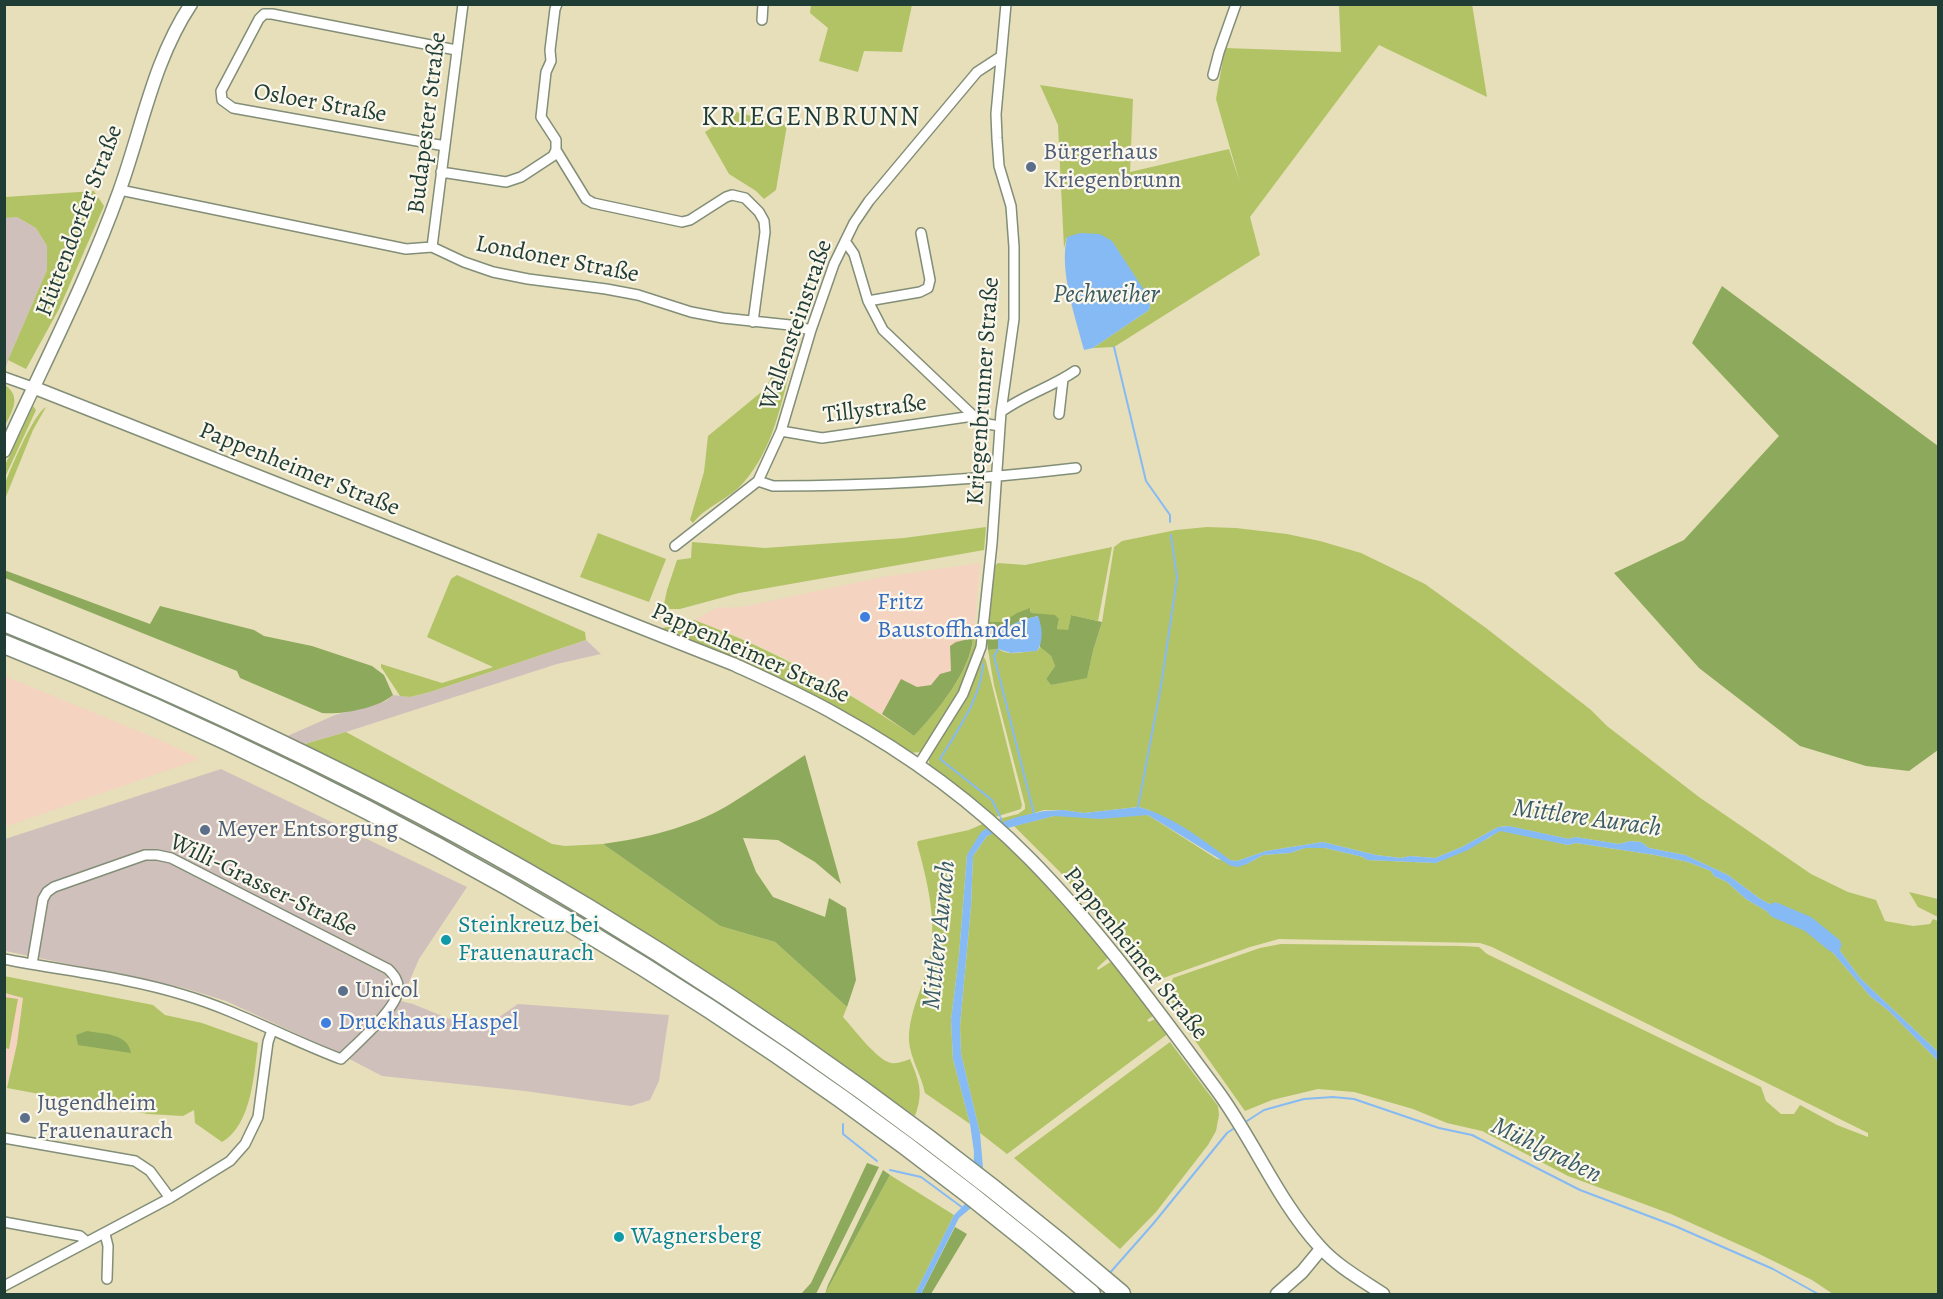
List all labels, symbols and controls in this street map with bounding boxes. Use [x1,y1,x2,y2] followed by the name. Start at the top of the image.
[403,31,453,215] street label: Budapester Straße
[251,78,389,130] street label: Osloer Straße
[701,102,921,134] district label: KRIEGENBRUNN
[30,121,130,321] street label: Hüttendorfer Straße
[1043,139,1181,195] place label: Bürgerhaus Kriegenbrunn
[1024,160,1038,174] marker: Bürgerhaus Kriegenbrunn
[473,230,641,290] street label: Londoner Straße
[754,236,840,414] street label: Wallensteinstraße
[962,276,1006,506] street label: Kriegenbrunner Straße
[1053,280,1159,312] water label: Pechweiher
[822,389,928,431] street label: Tillystraße
[194,417,404,523] street label: Pappenheimer Straße
[877,589,1027,645] place label: Fritz Baustoffhandel
[646,597,854,711] street label: Pappenheimer Straße
[858,610,872,624] marker: Fritz Baustoffhandel
[1511,793,1663,845] water label: Mittlere Aurach
[217,816,398,844] place label: Meyer Entsorgung
[198,823,212,837] marker: Meyer Entsorgung
[165,828,361,944] street label: Willi-Grasser-Straße
[917,859,963,1011] water label: Mittlere Aurach
[1057,862,1213,1046] street label: Pappenheimer Straße
[458,912,599,968] place label: Steinkreuz bei Frauenaurach
[439,933,453,947] marker: Steinkreuz bei Frauenaurach
[355,977,418,1005] place label: Unicol
[336,984,350,998] marker: Unicol
[338,1009,518,1037] place label: Druckhaus Haspel
[319,1016,333,1030] marker: Druckhaus Haspel
[37,1090,173,1146] place label: Jugendheim Frauenaurach
[18,1111,32,1125] marker: Jugendheim Frauenaurach
[1486,1111,1606,1191] water label: Mühlgraben
[631,1223,762,1251] place label: Wagnersberg
[612,1230,626,1244] marker: Wagnersberg

